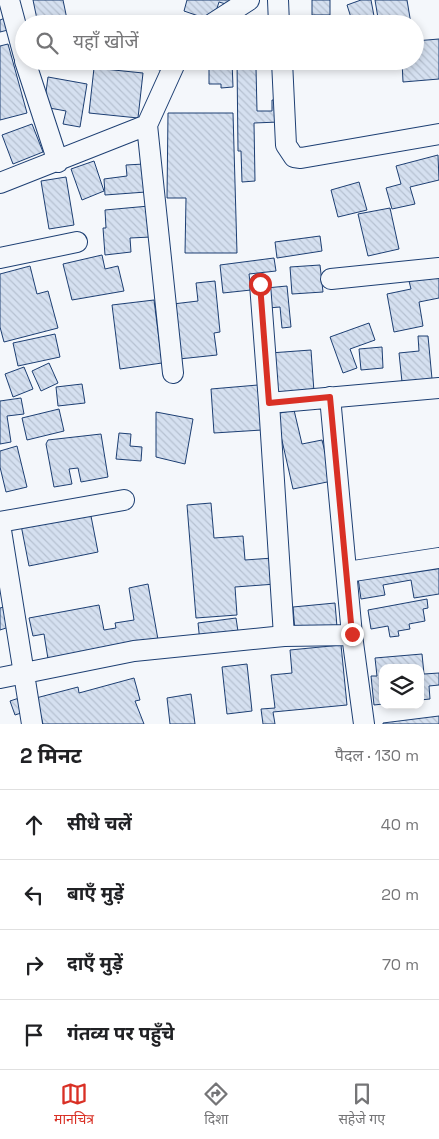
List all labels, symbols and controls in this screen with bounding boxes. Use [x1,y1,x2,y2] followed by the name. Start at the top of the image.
[15,15,424,70] search box
[33,29,61,57] icon: search
[73,29,138,54] text: यहाँ खोजें
[249,273,272,296] route start
[341,623,364,646] route end
[379,664,424,709] map controls
[379,664,424,709] button: layers
[20,742,82,769] text: 2 मिनट
[335,745,419,766] text: पैदल · 130 m
[20,811,48,839] icon: ahead
[67,811,132,836] text: सीधे चलें
[381,814,419,835] text: 40 m
[20,881,48,909] icon: left
[67,881,124,906] text: बाएँ मुड़ें
[381,884,419,905] text: 20 m
[20,951,48,979] icon: right
[67,951,123,976] text: दाएँ मुड़ें
[382,954,419,975] text: 70 m
[20,1021,48,1049] icon: arrive
[67,1021,174,1046] text: गंतव्य पर पहुँचे
[54,1080,94,1130] tab: मानचित्र
[202,1080,230,1130] tab: दिशा
[338,1080,385,1130] tab: सहेजे गए

